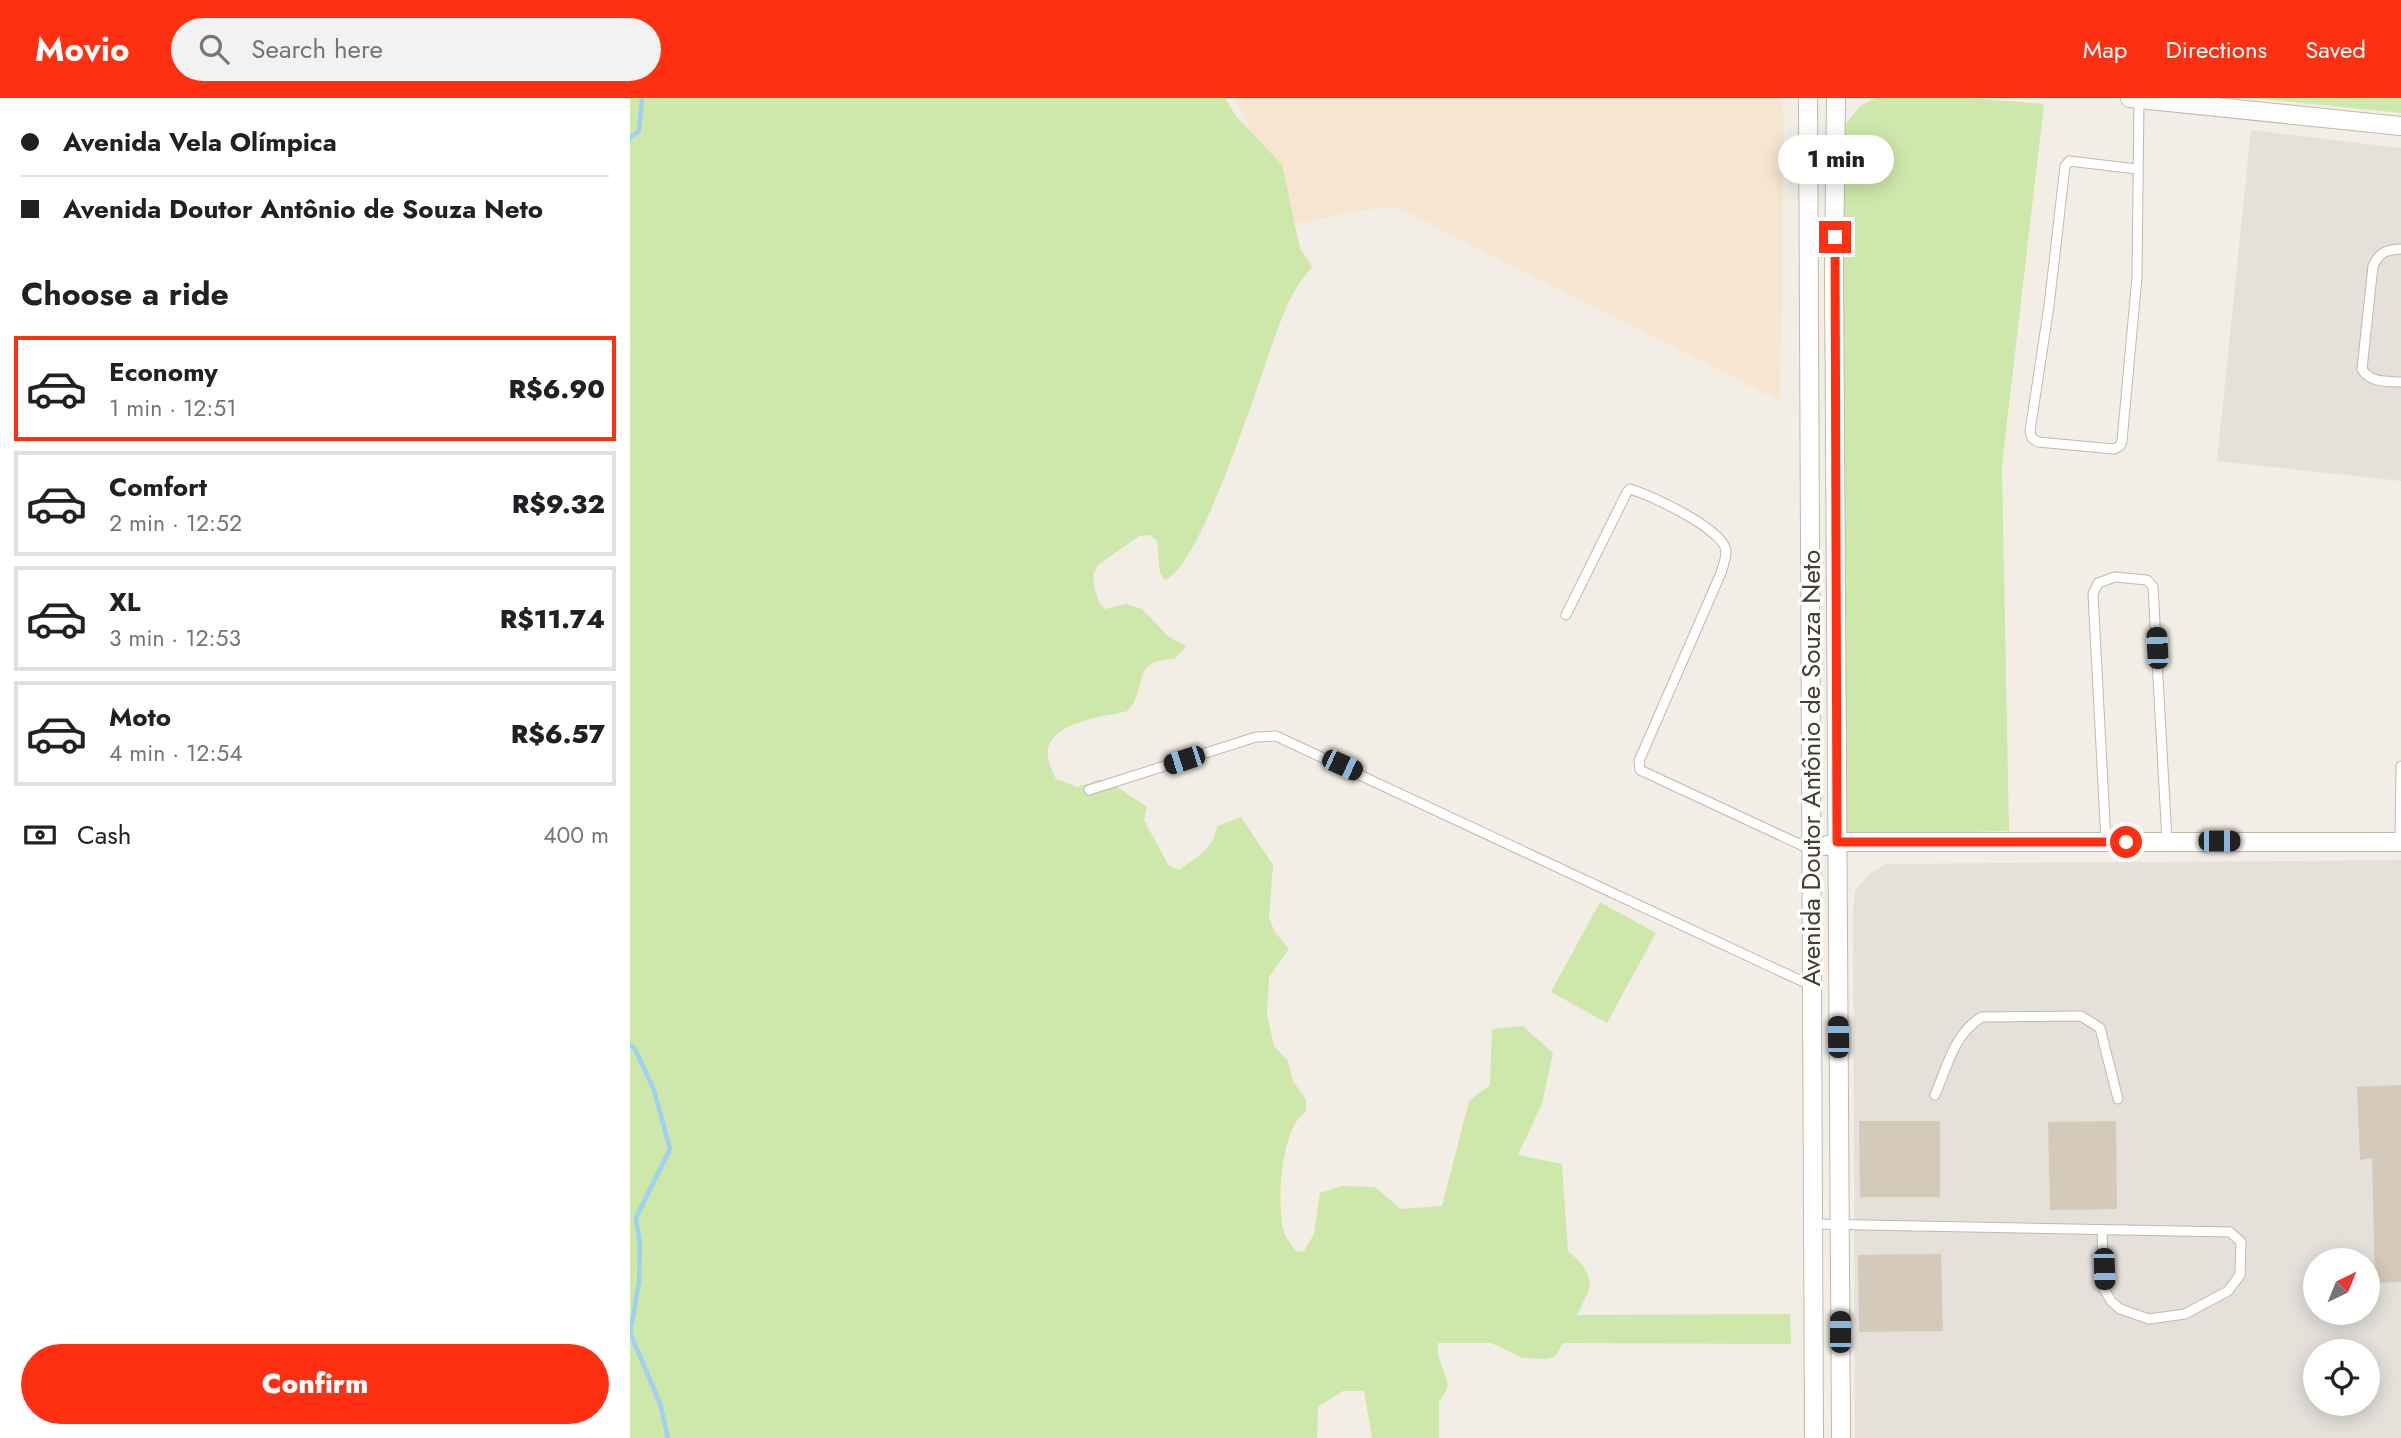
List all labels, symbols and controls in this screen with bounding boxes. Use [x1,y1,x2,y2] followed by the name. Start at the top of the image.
[171,18,661,81] search box
[35,26,129,73] text: Movio
[195,30,233,68] icon: search
[251,30,383,68] text: Search here
[2083,32,2128,67] text: Map
[2166,32,2267,67] text: Directions
[2305,32,2366,67] text: Saved
[63,123,337,161] text: Avenida Vela Olímpica
[1777,136,1893,184] callout: 1 min
[1807,142,1865,176] text: 1 min
[63,190,543,228] text: Avenida Doutor Antônio de Souza Neto
[1819,221,1851,253] route end
[21,271,229,317] text: Choose a ride
[109,353,218,391] text: Economy
[25,357,88,420] icon: car
[509,370,605,408] text: R$6.90
[109,391,237,425] text: 1 min · 12:51
[109,468,207,506] text: Comfort
[25,472,88,535] icon: car
[512,485,605,523] text: R$9.32
[109,506,242,540] text: 2 min · 12:52
[1792,550,1830,986] street label: Avenida Doutor Antônio de Souza Neto
[109,583,141,621] text: XL
[25,587,88,650] icon: car
[500,600,605,638] text: R$11.74
[109,621,241,655] text: 3 min · 12:53
[2146,626,2169,670] car
[109,698,171,736] text: Moto
[25,702,88,765] icon: car
[511,715,605,753] text: R$6.57
[109,736,243,770] text: 4 min · 12:54
[1161,744,1208,776] car
[1319,747,1366,783] car
[21,816,59,854] icon: cash
[77,816,131,854] text: Cash
[543,818,609,852] text: 400 m
[2110,826,2142,858] route start
[2199,831,2241,852] car
[1828,1016,1849,1058] car
[2093,1248,2116,1290] car
[2303,1248,2380,1325] north arrow
[2303,1248,2380,1416] map controls
[1830,1311,1851,1353] car
[2303,1339,2380,1416] button: locate
[21,1344,609,1424] button: Confirm

